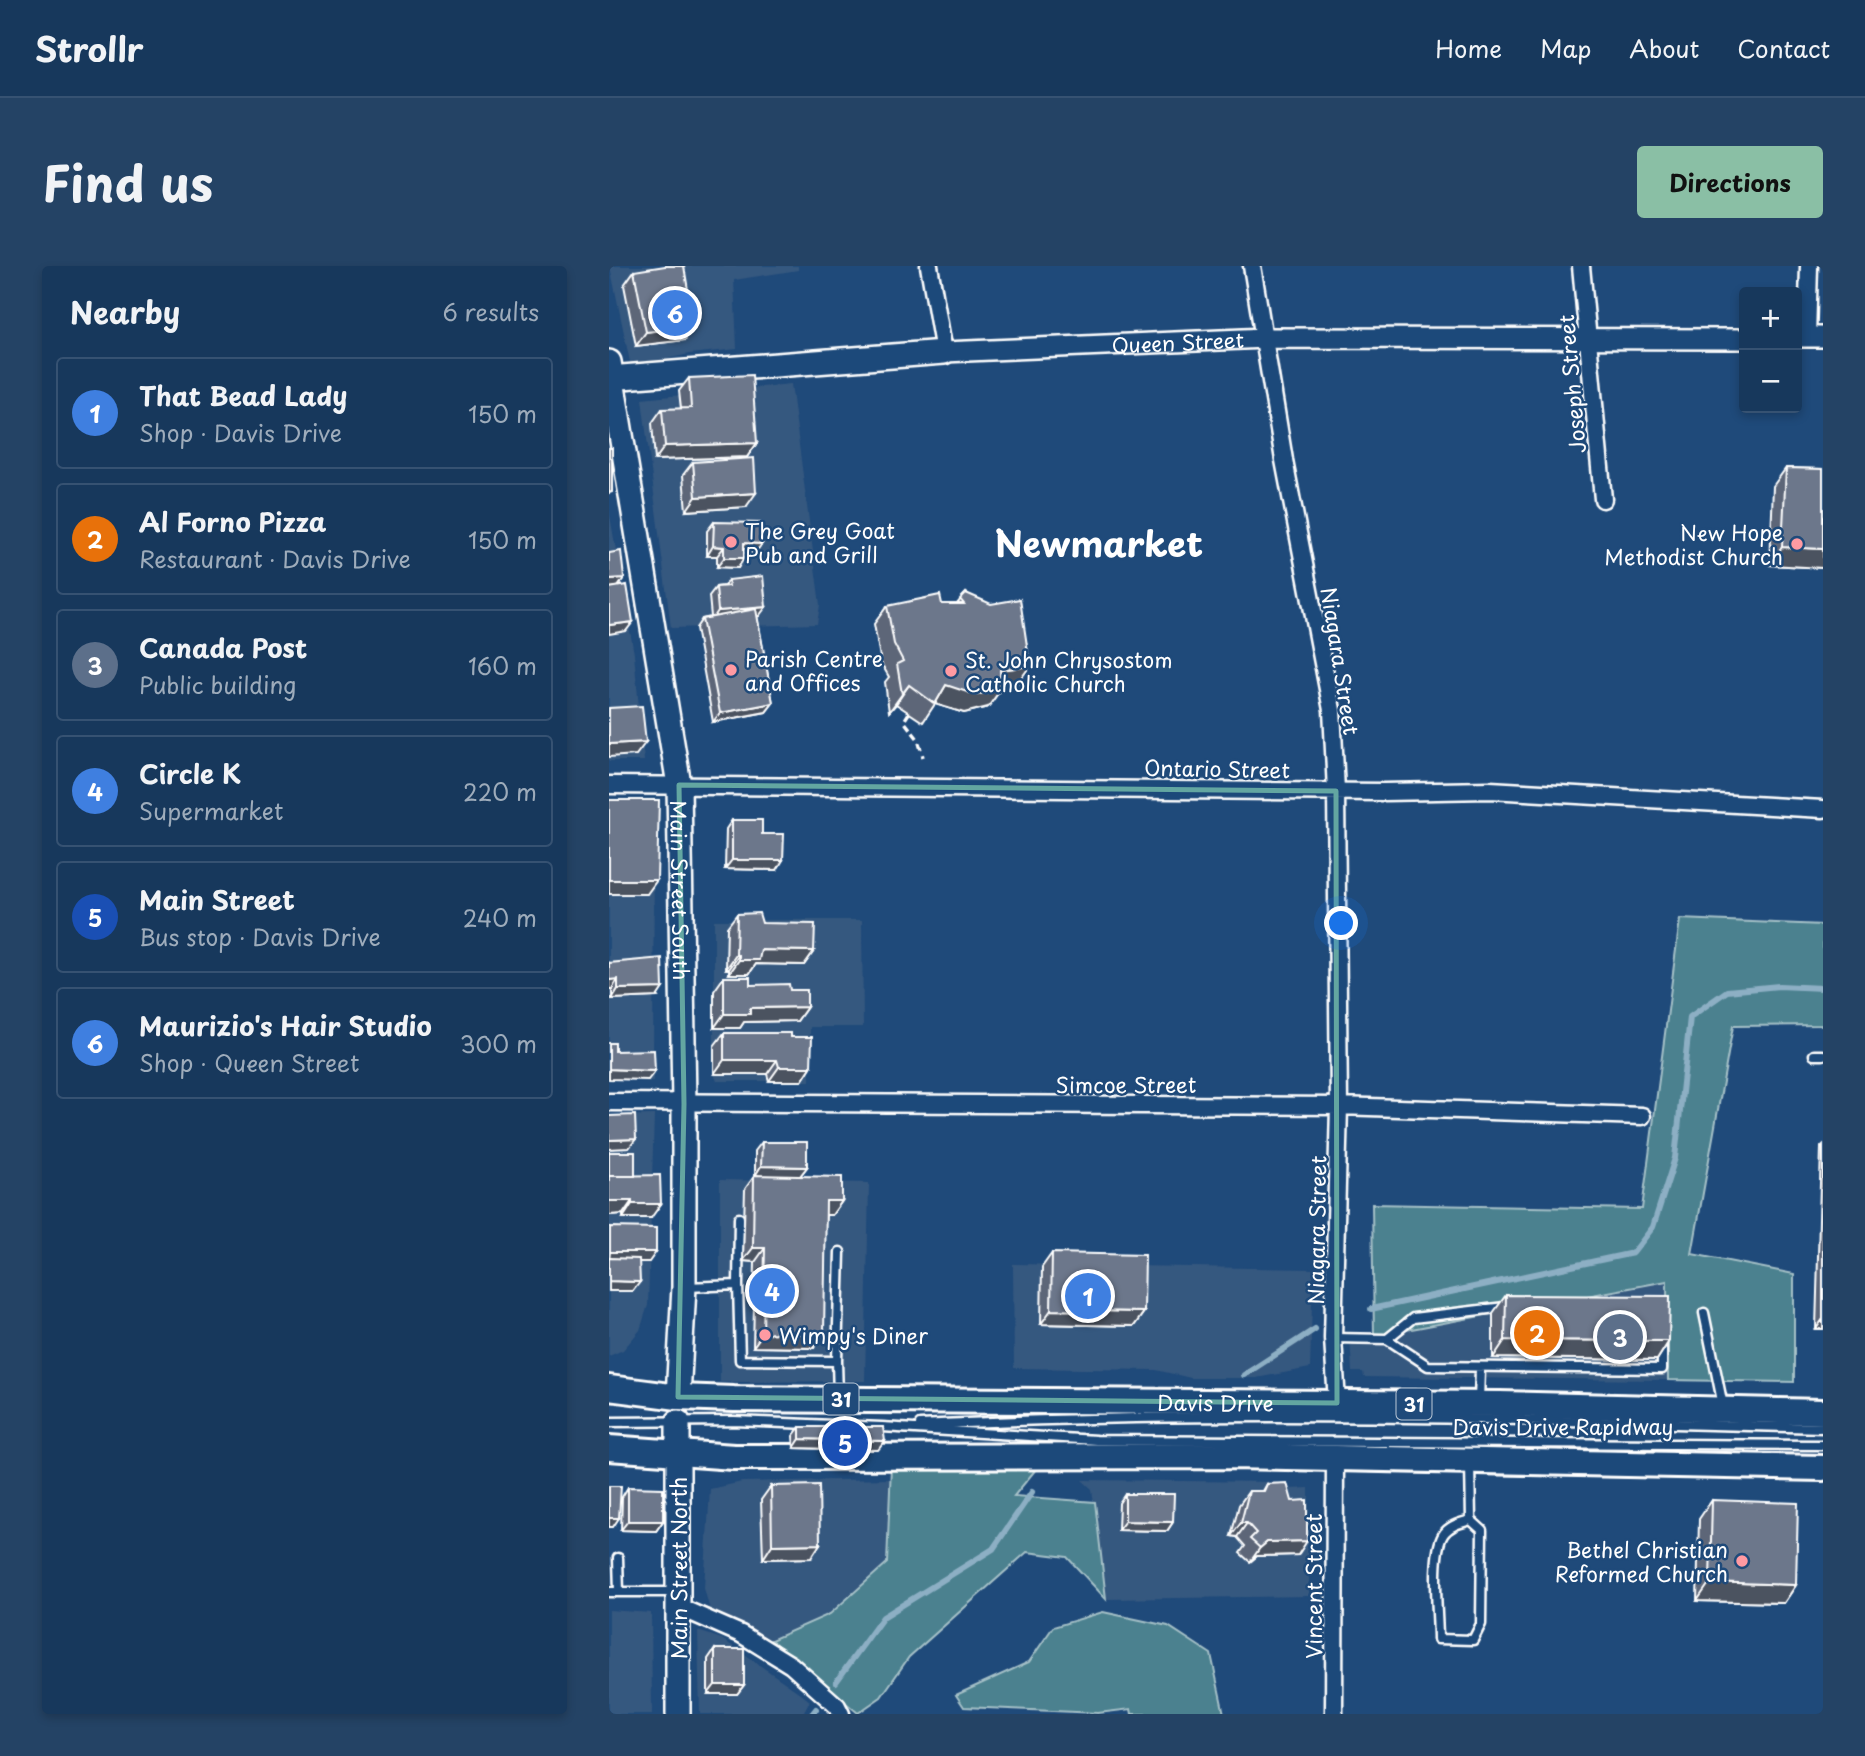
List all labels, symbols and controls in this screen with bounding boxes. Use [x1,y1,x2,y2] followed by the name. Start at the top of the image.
[35,23,144,73] text: Strollr
[1435,30,1502,66] text: Home
[1540,30,1591,66] text: Map
[1629,30,1699,66] text: About
[1737,30,1830,66] text: Contact
[42,145,213,219] text: Find us
[1637,146,1823,218] button: Directions
[652,287,698,339] pin: 6
[1739,287,1802,413] map controls
[1739,287,1802,350] button: +
[70,289,180,334] text: Nearby
[443,294,539,329] text: 6 results
[1549,313,1593,455] street label: Joseph Street
[1111,323,1245,361] street label: Queen Street
[1739,350,1802,413] button: −
[139,376,347,415] text: That Bead Lady
[90,396,101,431] text: 1
[468,396,537,431] text: 150 m
[139,415,342,450] text: Shop · Davis Drive
[139,502,326,541] text: Al Forno Pizza
[745,514,895,570] place label: The Grey Goat Pub and Grill
[995,516,1203,569] district label: Newmarket
[1604,516,1783,572] place label: New Hope Methodist Church
[87,522,103,557] text: 2
[468,522,537,557] text: 150 m
[723,534,739,550] marker: The Grey Goat Pub and Grill
[1789,536,1805,552] marker: New Hope Methodist Church
[139,541,411,576] text: Restaurant · Davis Drive
[1314,585,1368,737] street label: Niagara Street
[139,628,307,667] text: Canada Post
[745,642,883,698] place label: Parish Centre and Offices
[965,643,1173,699] place label: St. John Chrysostom Catholic Church
[87,648,103,683] text: 3
[468,648,537,683] text: 160 m
[723,662,739,678] marker: Parish Centre and Offices
[943,663,959,679] marker: St. John Chrysostom Catholic Church
[139,667,296,702] text: Public building
[1144,751,1290,785] street label: Ontario Street
[139,754,241,793] text: Circle K
[87,774,103,809] text: 4
[463,774,537,809] text: 220 m
[139,793,283,828] text: Supermarket
[663,800,698,981] street label: Main Street South
[139,880,295,919] text: Main Street
[88,900,102,935] text: 5
[463,900,537,935] text: 240 m
[1324,906,1358,940] your location
[139,919,381,954] text: Bus stop · Davis Drive
[139,1006,432,1045] text: Maurizio's Hair Studio
[87,1026,103,1061] text: 6
[460,1026,537,1061] text: 300 m
[139,1045,359,1080] text: Shop · Queen Street
[1056,1068,1196,1100] street label: Simcoe Street
[1299,1155,1333,1305] street label: Niagara Street
[749,1265,795,1317] pin: 4
[1065,1270,1111,1322] pin: 1
[1514,1307,1560,1359] pin: 2
[1597,1311,1643,1363] pin: 3
[779,1319,928,1351] place label: Wimpy's Diner
[757,1327,773,1343] marker: Wimpy's Diner
[824,1384,859,1414] road number: 31
[1157,1386,1274,1419] street label: Davis Drive
[1397,1388,1431,1420] road number: 31
[1453,1410,1673,1442] street label: Davis Drive Rapidway
[822,1417,868,1469] pin: 5
[662,1477,694,1659] street label: Main Street North
[1297,1513,1329,1659] street label: Vincent Street
[1555,1533,1728,1589] place label: Bethel Christian Reformed Church
[1734,1553,1750,1569] marker: Bethel Christian Reformed Church

